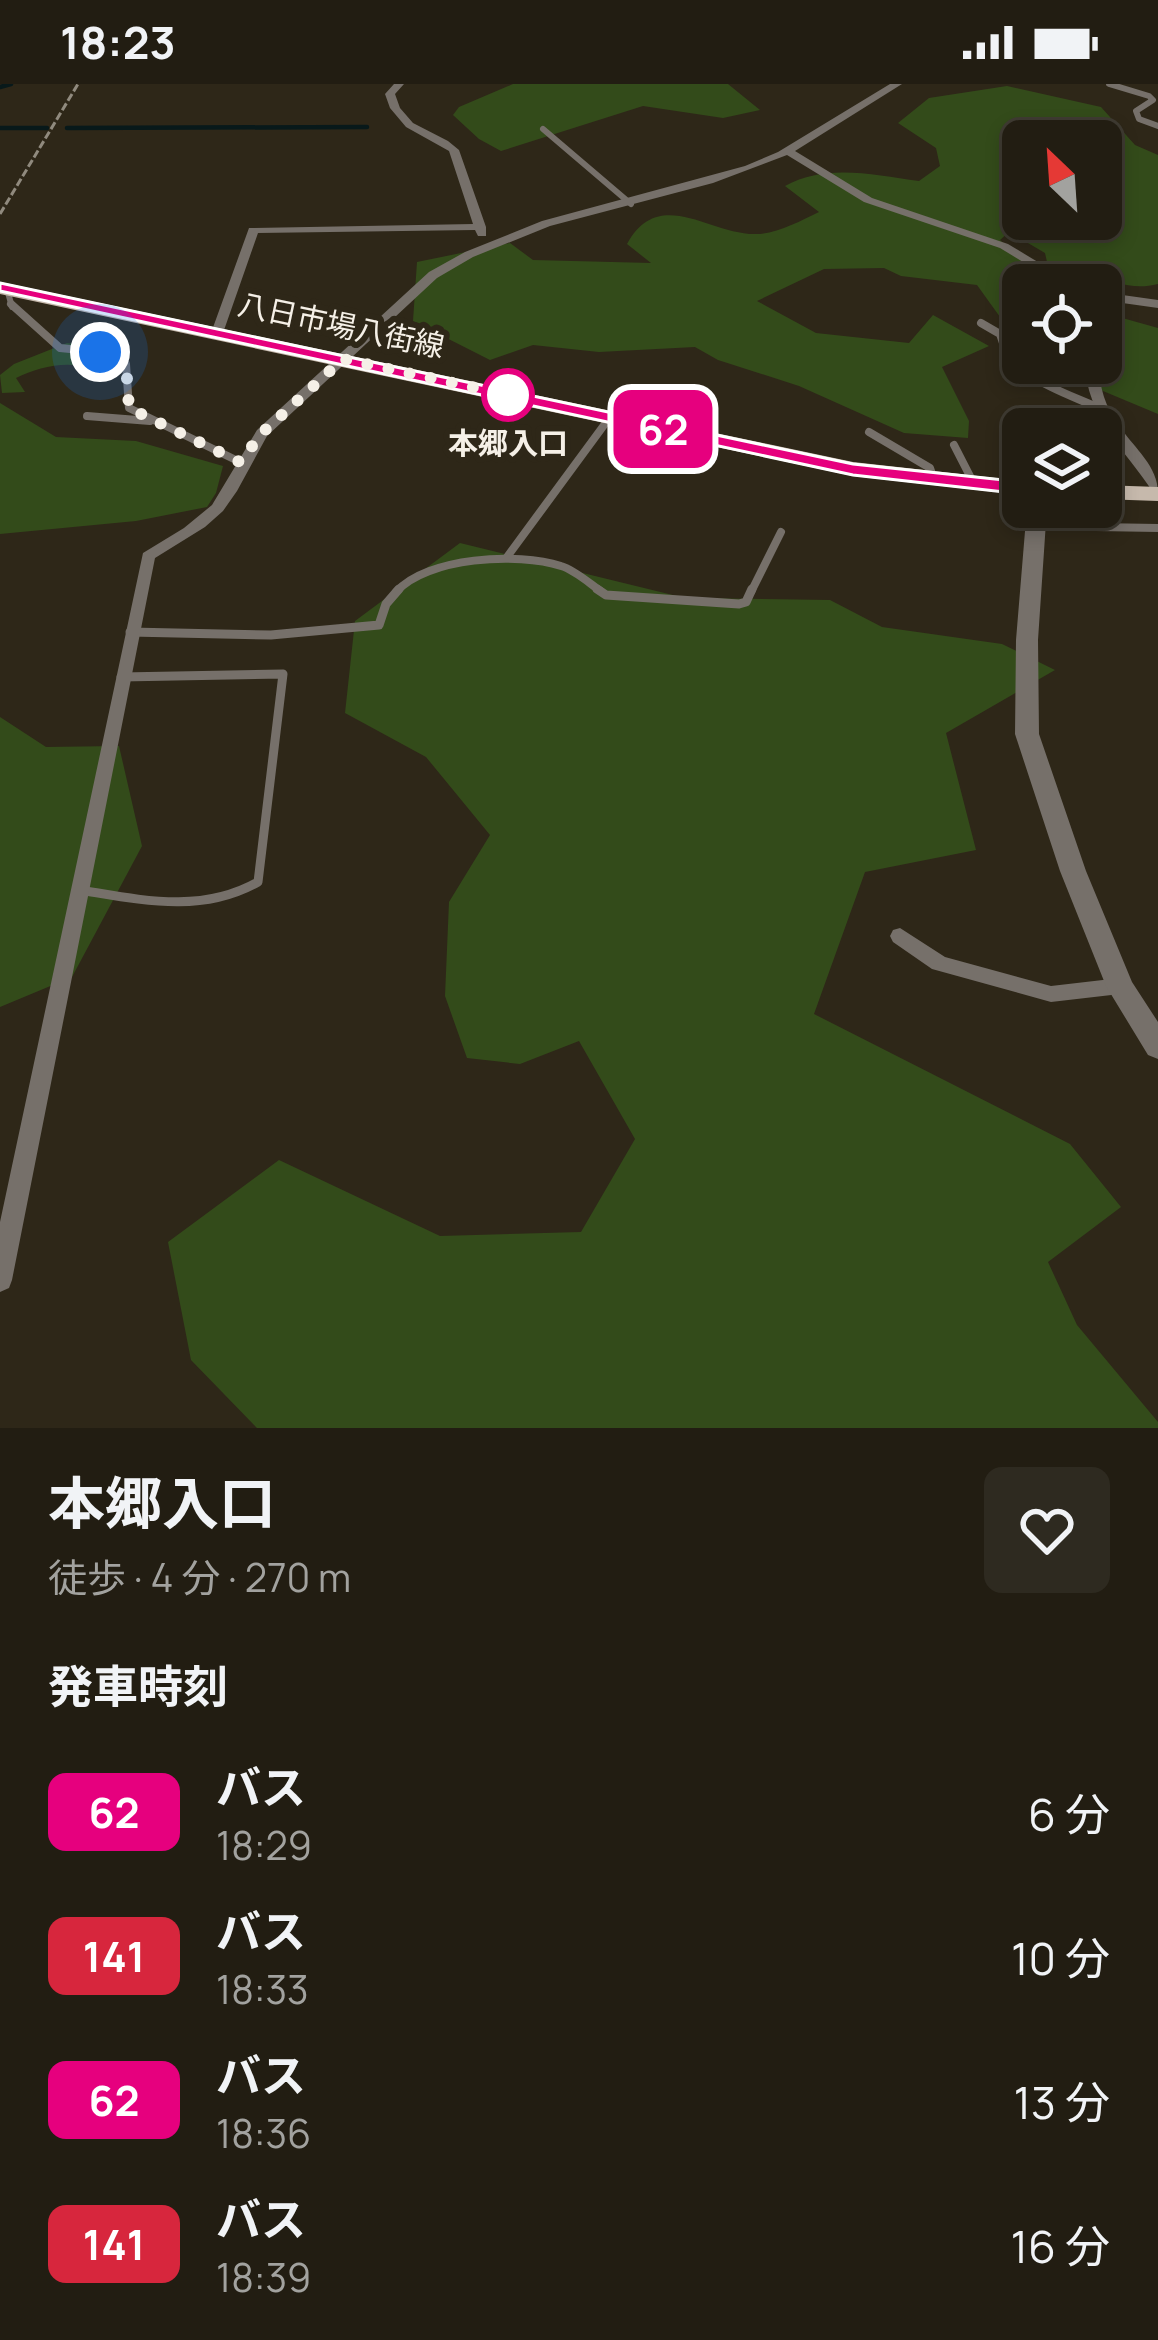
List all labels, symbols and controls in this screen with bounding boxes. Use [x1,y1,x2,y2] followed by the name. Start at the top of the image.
[60,11,176,73] text: 18:23
[1002,120,1122,240] north arrow
[1002,120,1122,528] map controls
[1002,264,1122,384] button: locate
[234,283,448,366] street label: 八日市場八街線
[70,322,130,382] your location
[483,370,533,420] marker: 本郷入口
[609,390,717,468] line badge: 62
[637,400,689,458] text: 62
[1002,408,1122,528] button: layers
[448,422,568,463] place label: 本郷入口
[48,1463,276,1541] text: 本郷入口
[984,1467,1110,1593] button: heart
[48,1550,351,1604] text: 徒歩 · 4 分 · 270 m
[48,1655,228,1717] text: 発車時刻
[216,1756,306,1818] text: バス
[88,1783,140,1841] text: 62
[1028,1783,1110,1845] text: 6 分
[216,1818,312,1872] text: 18:29
[216,1900,306,1962] text: バス
[83,1927,145,1985] text: 141
[1011,1927,1110,1989] text: 10 分
[216,1962,309,2016] text: 18:33
[216,2044,306,2106] text: バス
[88,2071,140,2129] text: 62
[1014,2071,1110,2133] text: 13 分
[216,2106,311,2160] text: 18:36
[216,2188,306,2250] text: バス
[83,2215,145,2273] text: 141
[1011,2215,1110,2277] text: 16 分
[216,2250,311,2304] text: 18:39

